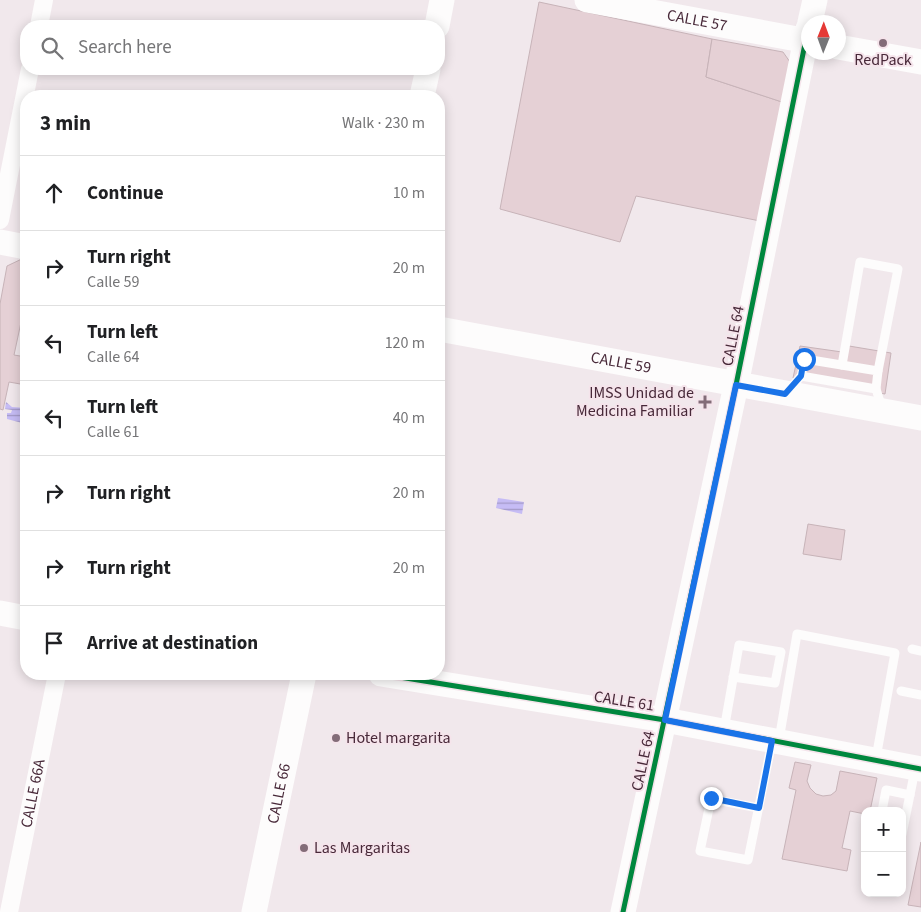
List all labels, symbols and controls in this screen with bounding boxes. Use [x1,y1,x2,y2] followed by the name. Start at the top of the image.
[665,4,729,37] street label: CALLE 57
[801,15,846,60] north arrow
[20,20,445,75] search box
[38,34,66,62] icon: search
[78,34,172,61] text: Search here
[877,37,889,49] marker: RedPack
[854,49,912,71] place label: RedPack
[40,108,91,138] text: 3 min
[342,112,425,134] text: Walk · 230 m
[40,179,68,207] icon: ahead
[87,180,164,207] text: Continue
[393,182,425,204] text: 10 m
[87,244,171,271] text: Turn right
[40,254,68,282] icon: right
[393,257,425,279] text: 20 m
[87,271,139,293] text: Calle 59
[716,304,750,368] street label: CALLE 64
[87,319,158,346] text: Turn left
[40,329,68,357] icon: left
[385,332,425,354] text: 120 m
[87,346,139,368] text: Calle 64
[589,346,653,379] street label: CALLE 59
[793,348,816,371] route start
[576,382,694,422] place label: IMSS Unidad de Medicina Familiar
[87,394,158,421] text: Turn left
[698,395,712,409] marker: IMSS Unidad de Medicina Familiar
[40,404,68,432] icon: left
[393,407,425,429] text: 40 m
[87,421,139,443] text: Calle 61
[40,479,68,507] icon: right
[87,480,171,507] text: Turn right
[393,482,425,504] text: 20 m
[40,554,68,582] icon: right
[87,555,171,582] text: Turn right
[393,557,425,579] text: 20 m
[40,629,68,657] icon: arrive
[87,630,258,657] text: Arrive at destination
[592,685,656,717] street label: CALLE 61
[346,727,450,749] place label: Hotel margarita
[626,729,660,793] street label: CALLE 64
[330,732,342,744] marker: Hotel margarita
[15,757,51,830] street label: CALLE 66A
[262,761,296,826] street label: CALLE 66
[700,787,723,810] route end
[861,807,906,897] map controls
[861,807,906,852] button: +
[314,837,410,859] place label: Las Margaritas
[298,842,310,854] marker: Las Margaritas
[861,852,906,897] button: −

